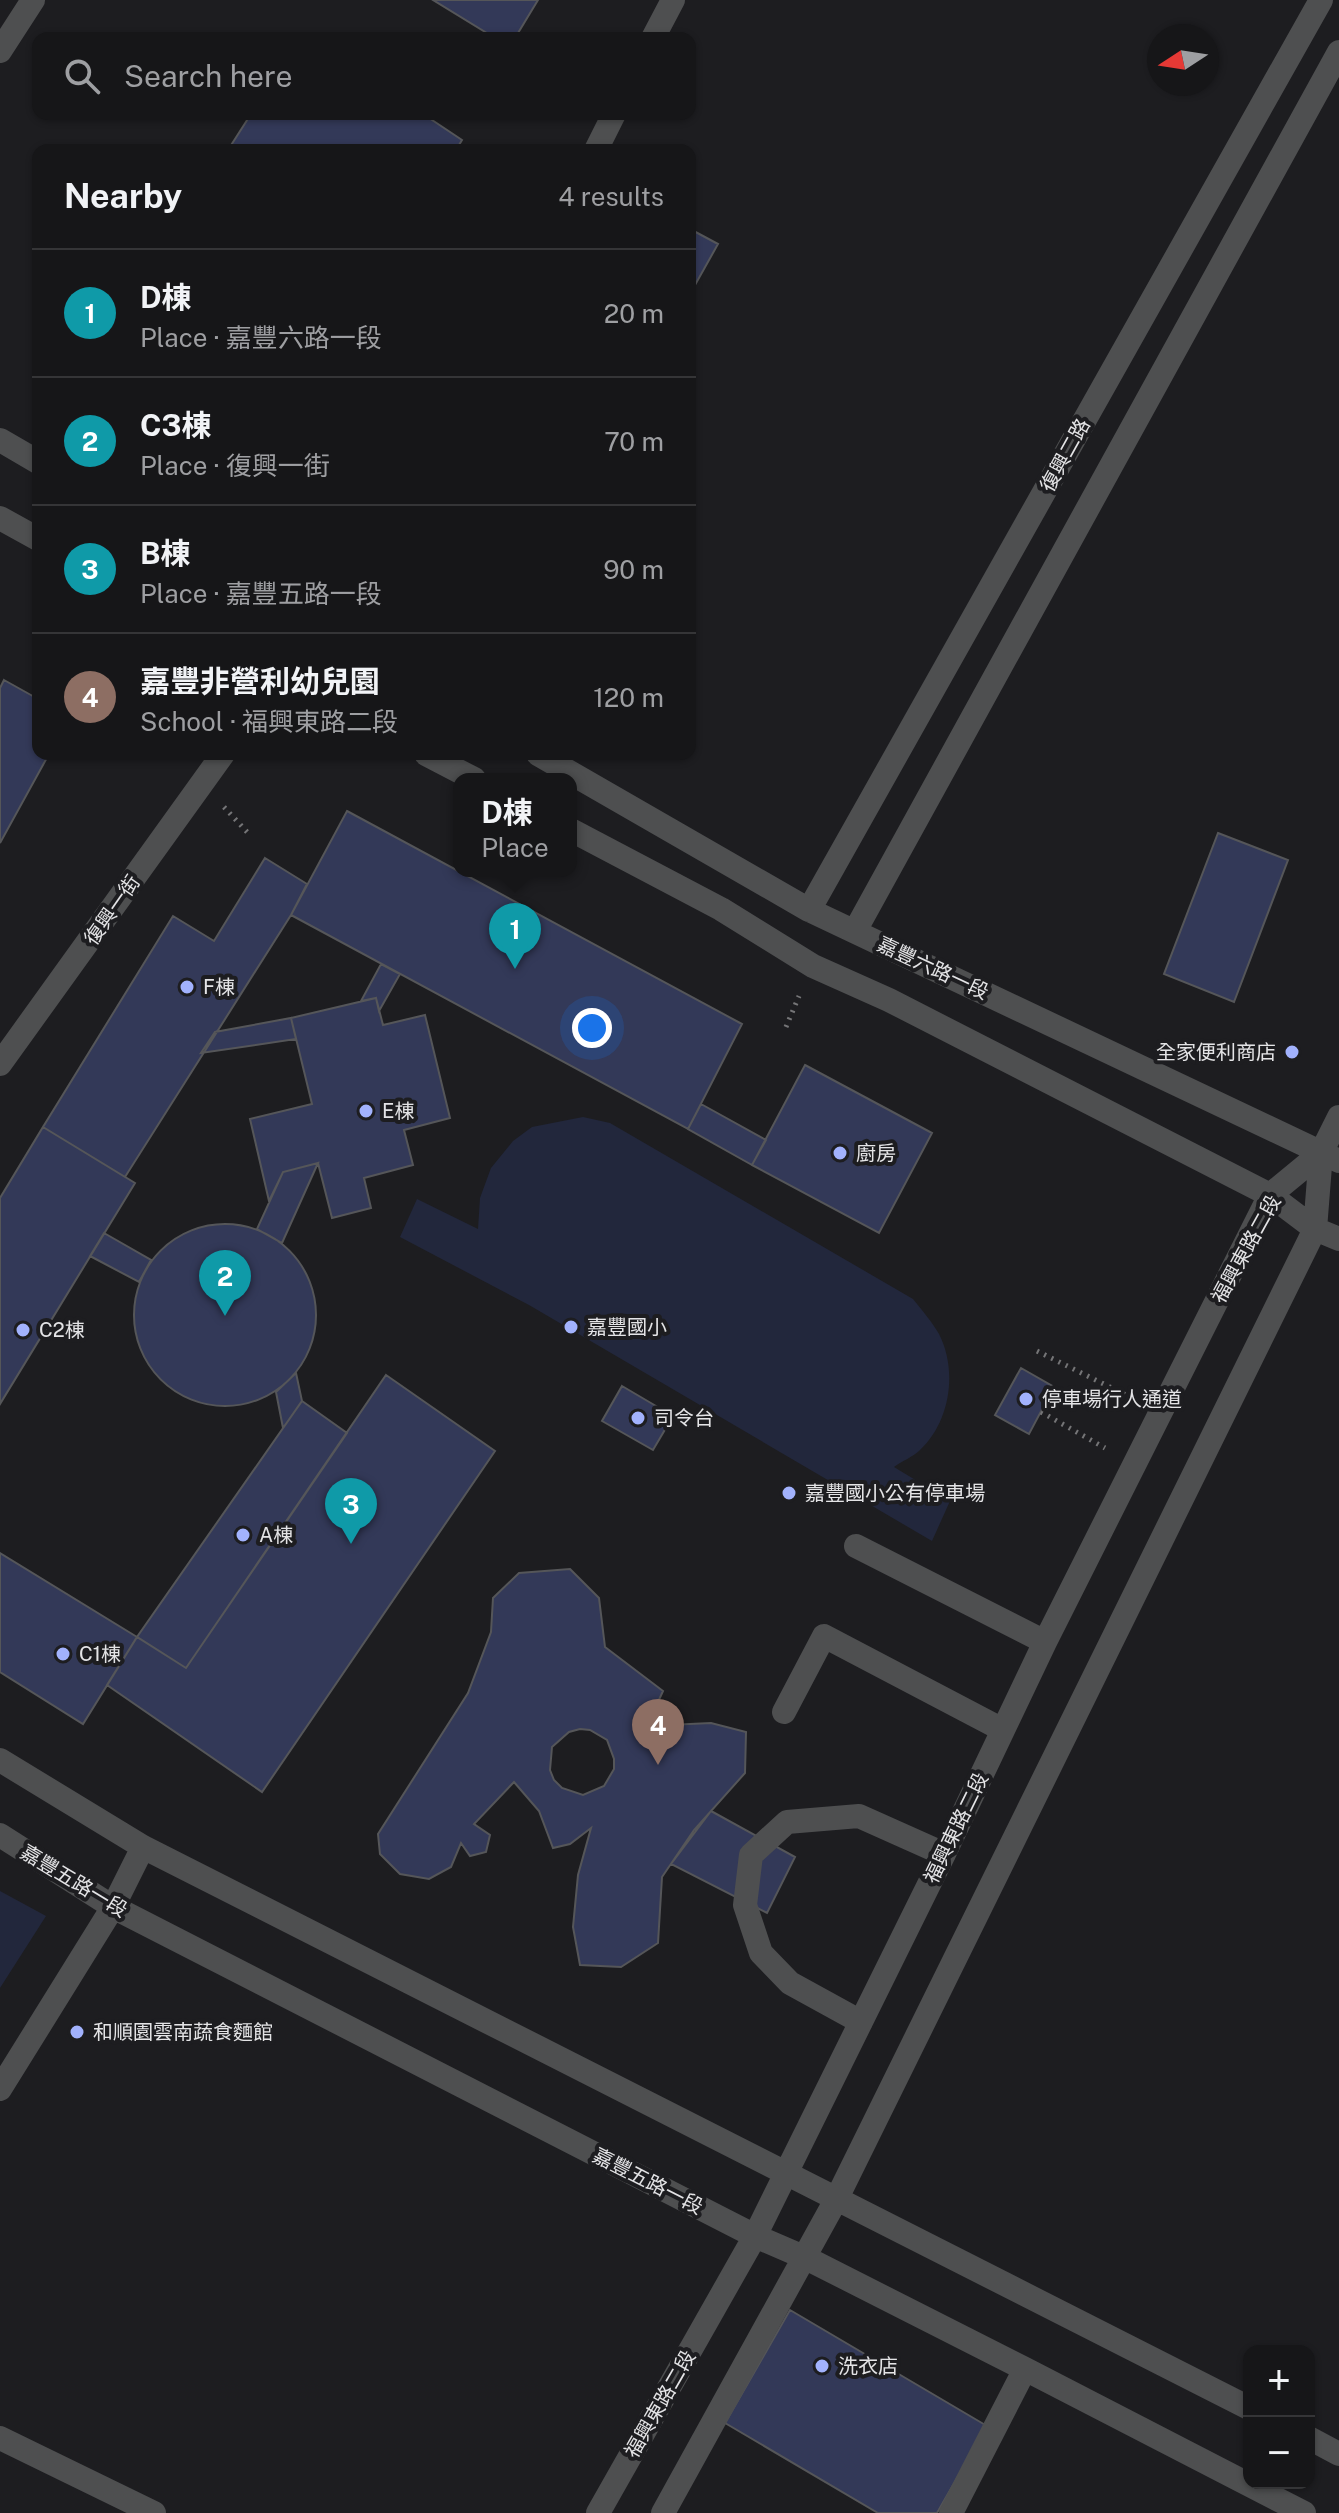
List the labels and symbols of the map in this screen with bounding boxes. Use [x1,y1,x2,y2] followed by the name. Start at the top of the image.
[1147,24,1219,96] north arrow
[1035,414,1095,496] street label: 復興二路
[79,870,145,950] street label: 復興一街
[489,903,541,969] pin: 1
[874,932,992,1004] street label: 嘉豐六路一段
[203,975,235,999] place label: F棟
[178,978,196,996] marker: F棟
[572,1008,612,1048] your location
[1156,1040,1276,1064] place label: 全家便利商店
[1283,1043,1301,1061] marker: 全家便利商店
[382,1099,414,1123] place label: E棟
[357,1102,375,1120] marker: E棟
[856,1141,896,1165] place label: 廚房
[831,1144,849,1162] marker: 廚房
[1206,1191,1286,1307] street label: 福興東路二段
[199,1250,251,1316] pin: 2
[587,1315,667,1339] place label: 嘉豐國小
[39,1318,85,1342] place label: C2棟
[562,1318,580,1336] marker: 嘉豐國小
[14,1321,32,1339] marker: C2棟
[1042,1387,1182,1411] place label: 停車場行人通道
[1017,1390,1035,1408] marker: 停車場行人通道
[654,1406,714,1430] place label: 司令台
[629,1409,647,1427] marker: 司令台
[325,1478,377,1544] pin: 3
[805,1481,985,1505] place label: 嘉豐國小公有停車場
[780,1484,798,1502] marker: 嘉豐國小公有停車場
[259,1523,293,1547] place label: A棟
[234,1526,252,1544] marker: A棟
[79,1642,121,1666] place label: C1棟
[54,1645,72,1663] marker: C1棟
[632,1699,684,1765] pin: 4
[919,1769,993,1887] street label: 福興東路二段
[16,1840,132,1922] street label: 嘉豐五路一段
[93,2020,273,2044] place label: 和順園雲南蔬食麵館
[68,2023,86,2041] marker: 和順園雲南蔬食麵館
[589,2143,707,2219] street label: 嘉豐五路一段
[620,2346,700,2462] street label: 福興東路二段
[838,2354,898,2378] place label: 洗衣店
[813,2357,831,2375] marker: 洗衣店

